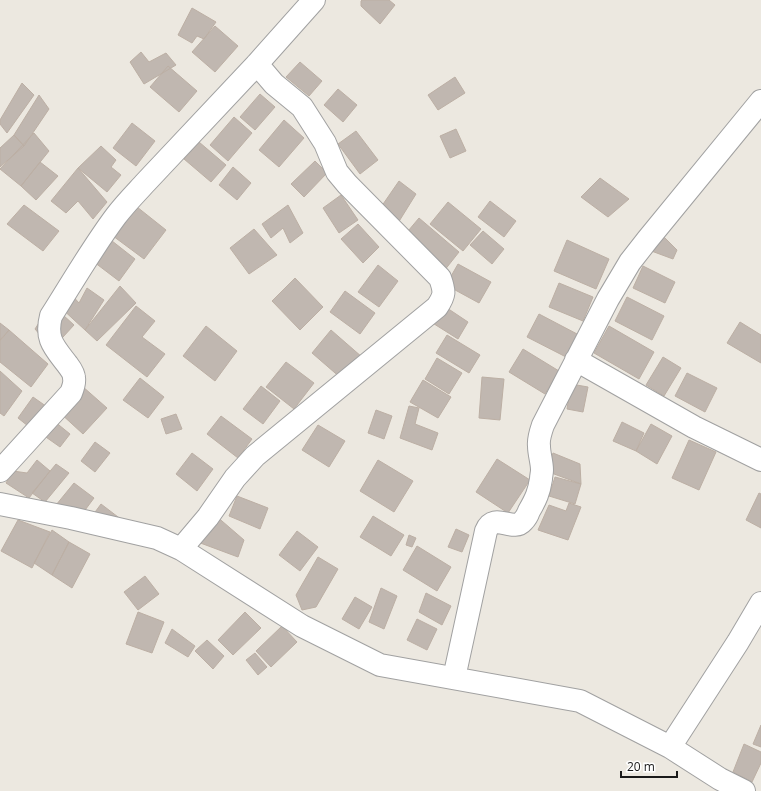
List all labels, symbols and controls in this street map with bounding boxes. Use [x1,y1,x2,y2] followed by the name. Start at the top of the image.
[621,753,677,779] scale bar
[627,758,655,775] text: 20 m

